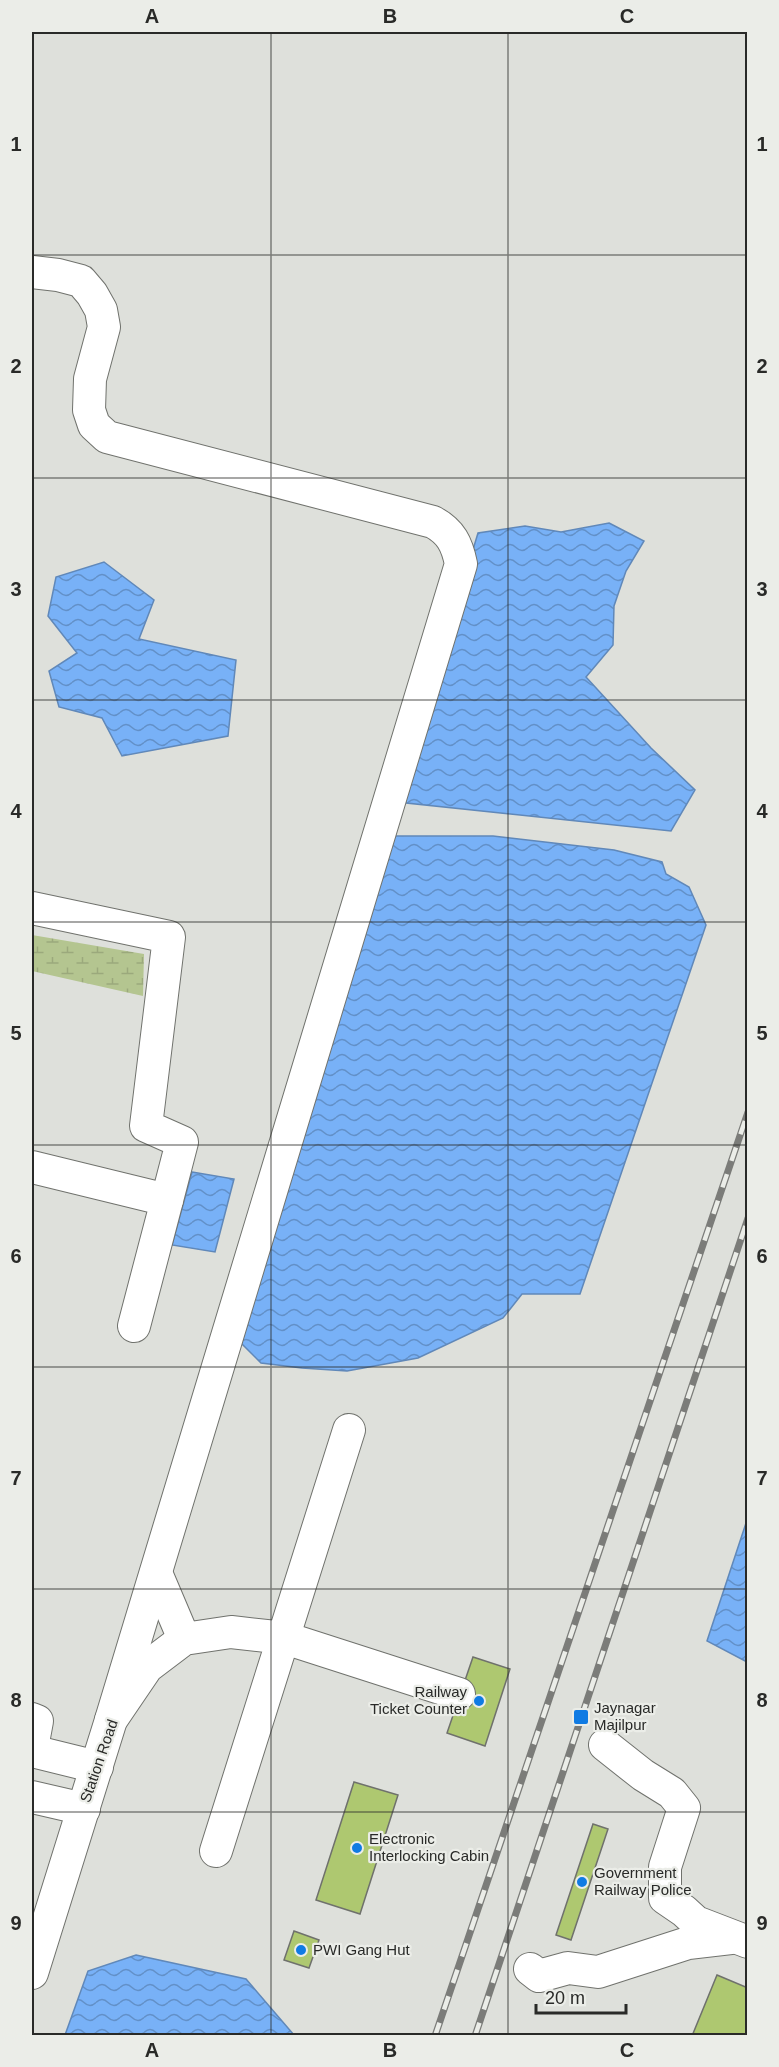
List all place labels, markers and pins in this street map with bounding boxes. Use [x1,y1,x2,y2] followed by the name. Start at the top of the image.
[370,1683,467,1717] place label: Railway Ticket Counter
[472,1694,486,1708] marker: Railway Ticket Counter
[594,1699,656,1733] place label: Jaynagar Majilpur
[572,1708,590,1726] marker: Jaynagar Majilpur
[369,1830,489,1864] place label: Electronic Interlocking Cabin
[350,1841,364,1855] marker: Electronic Interlocking Cabin
[594,1864,692,1898] place label: Government Railway Police
[575,1875,589,1889] marker: Government Railway Police
[313,1941,411,1958] place label: PWI Gang Hut
[294,1943,308,1957] marker: PWI Gang Hut

